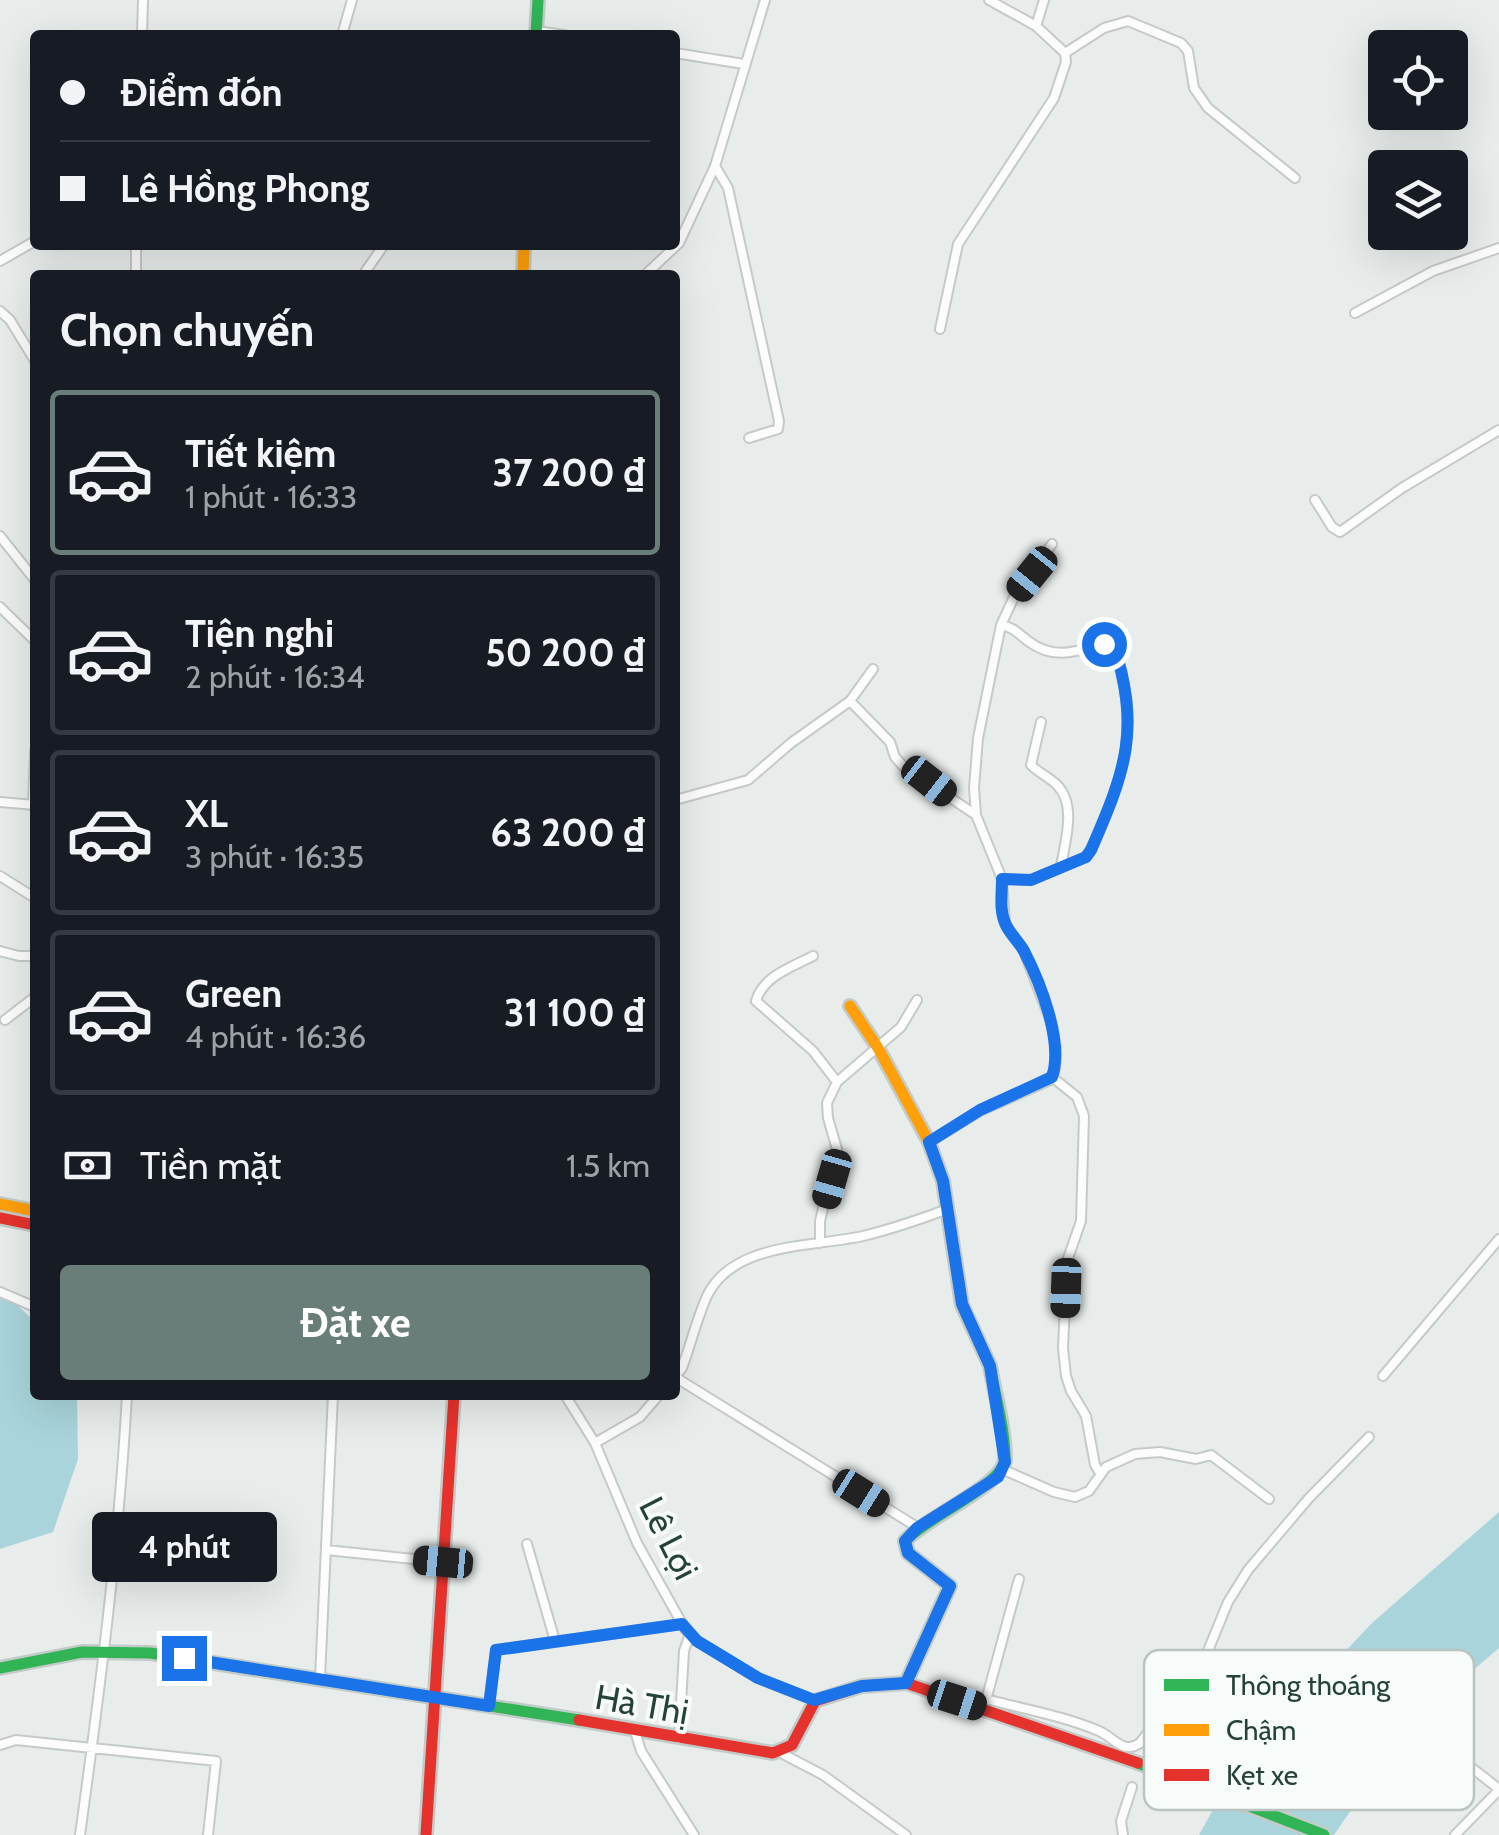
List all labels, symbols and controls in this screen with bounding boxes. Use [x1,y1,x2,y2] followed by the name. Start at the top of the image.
[1368,30,1468,250] map controls
[1368,30,1468,130] button: locate
[120,69,283,116] text: Điểm đón
[1368,150,1468,250] button: layers
[120,165,369,212] text: Lê Hồng Phong
[60,303,314,357] text: Chọn chuyến
[65,428,155,518] icon: car
[185,430,336,477] text: Tiết kiệm
[493,449,645,496] text: 37 200 ₫
[185,477,357,516] text: 1 phút · 16:33
[1001,541,1063,607] car
[65,608,155,698] icon: car
[185,610,334,657] text: Tiện nghi
[1082,622,1127,667] route start
[485,629,645,676] text: 50 200 ₫
[185,657,365,696] text: 2 phút · 16:34
[896,751,962,811] car
[65,788,155,878] icon: car
[185,790,228,837] text: XL
[491,809,645,856] text: 63 200 ₫
[185,837,364,876] text: 3 phút · 16:35
[65,968,155,1058] icon: car
[185,970,282,1017] text: Green
[504,989,645,1036] text: 31 100 ₫
[185,1017,366,1056] text: 4 phút · 16:36
[60,1138,115,1193] icon: cash
[140,1142,281,1189] text: Tiền mặt
[566,1146,650,1185] text: 1.5 km
[809,1146,855,1212] car
[1050,1257,1082,1319] car
[60,1265,650,1380] button: Đặt xe
[828,1464,894,1522] car
[630,1490,708,1586] street label: Lê Lợi
[91,1513,276,1583] callout: 4 phút
[139,1527,230,1566] text: 4 phút
[412,1544,474,1580] car
[162,1636,207,1681] route end
[1144,1650,1474,1810] legend
[1226,1668,1391,1702] text: Thông thoáng
[592,1675,692,1733] street label: Hà Thị
[924,1676,990,1724] car
[1226,1713,1296,1747] text: Chậm
[1226,1758,1298,1792] text: Kẹt xe

